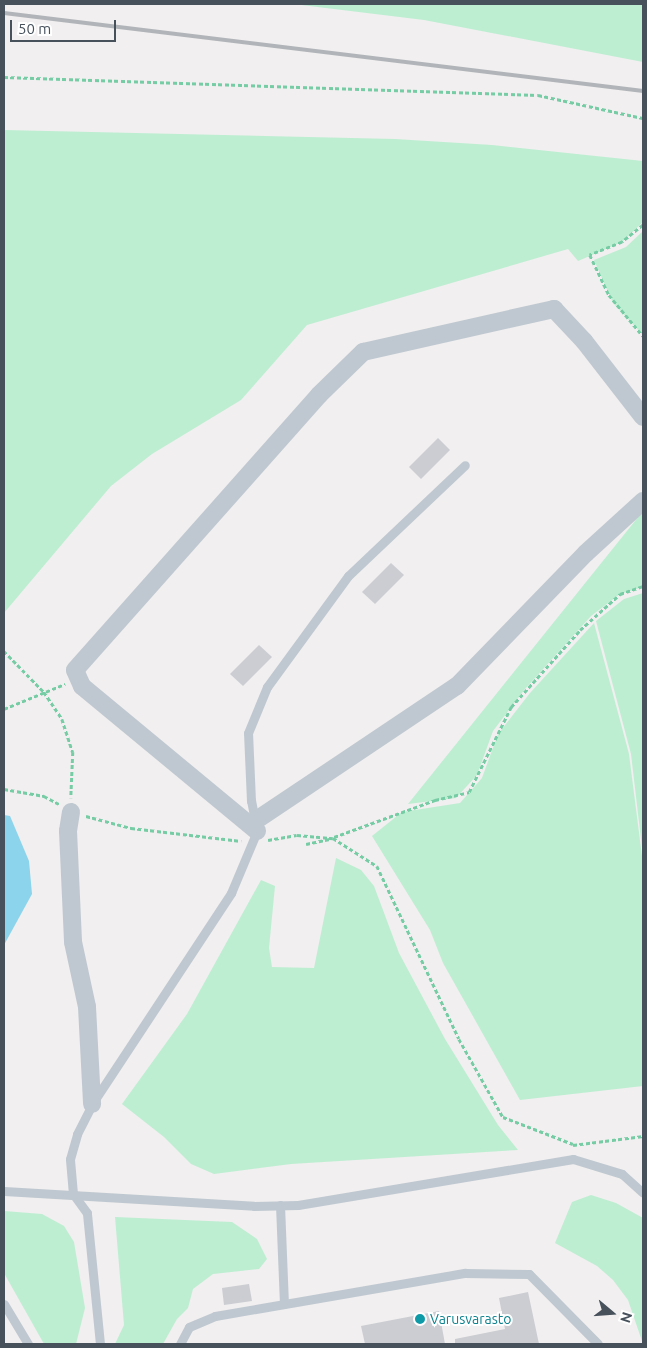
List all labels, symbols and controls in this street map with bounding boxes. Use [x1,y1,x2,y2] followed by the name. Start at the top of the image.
[12,10,119,42] scale bar
[18,20,51,37] text: 50 m
[587,1288,637,1338] north arrow
[617,1310,635,1325] text: N
[430,1311,511,1327] place label: Varusvarasto
[414,1313,426,1325] marker: Varusvarasto

